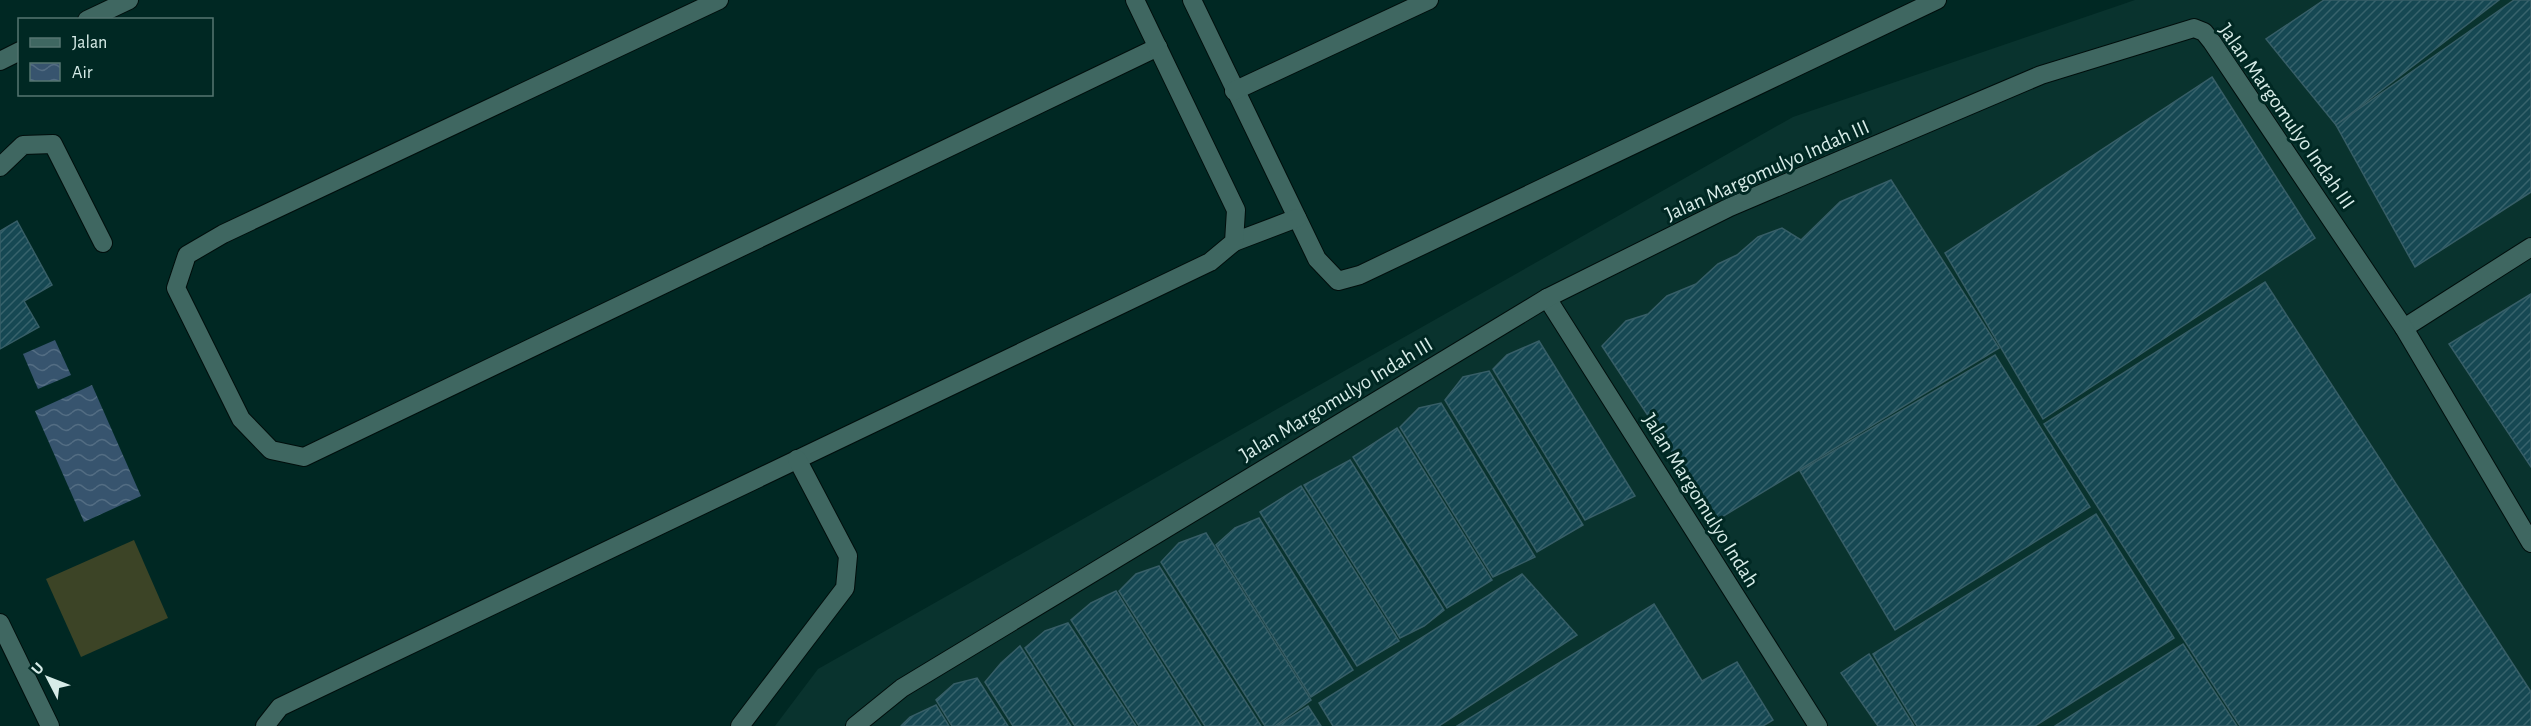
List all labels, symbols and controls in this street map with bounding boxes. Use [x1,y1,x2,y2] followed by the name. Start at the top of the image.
[18,18,213,96] legend
[2215,20,2359,213] street label: Jalan Margomulyo Indah III
[72,34,107,52] text: Jalan
[72,64,93,82] text: Air
[1662,116,1872,225] street label: Jalan Margomulyo Indah III
[1236,334,1436,465] street label: Jalan Margomulyo Indah III
[1639,410,1763,591] street label: Jalan Margomulyo Indah
[18,648,78,708] north arrow
[28,659,47,678] text: U

